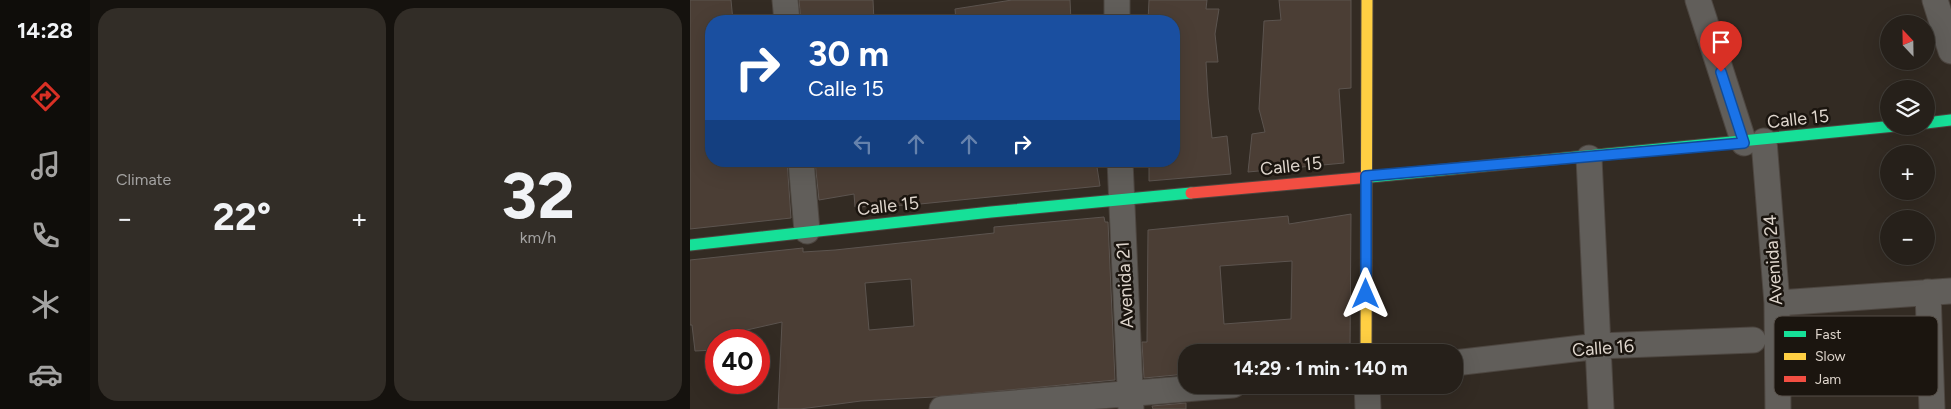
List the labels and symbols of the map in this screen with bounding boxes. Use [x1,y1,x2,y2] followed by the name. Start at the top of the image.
[1880,15,1935,70] north arrow
[1700,21,1742,72] pin
[1766,105,1830,133] street label: Calle 15
[1259,152,1323,180] street label: Calle 15
[856,192,920,220] street label: Calle 15
[1759,214,1787,306] street label: Avenida 24
[1112,241,1138,329] street label: Avenida 21
[1339,267,1391,319] position arrow
[1774,316,1938,396] legend
[1815,326,1841,343] text: Fast
[705,329,770,394] speed limit sign: 40
[1571,335,1635,361] street label: Calle 16
[1815,348,1846,365] text: Slow
[1815,371,1841,388] text: Jam

